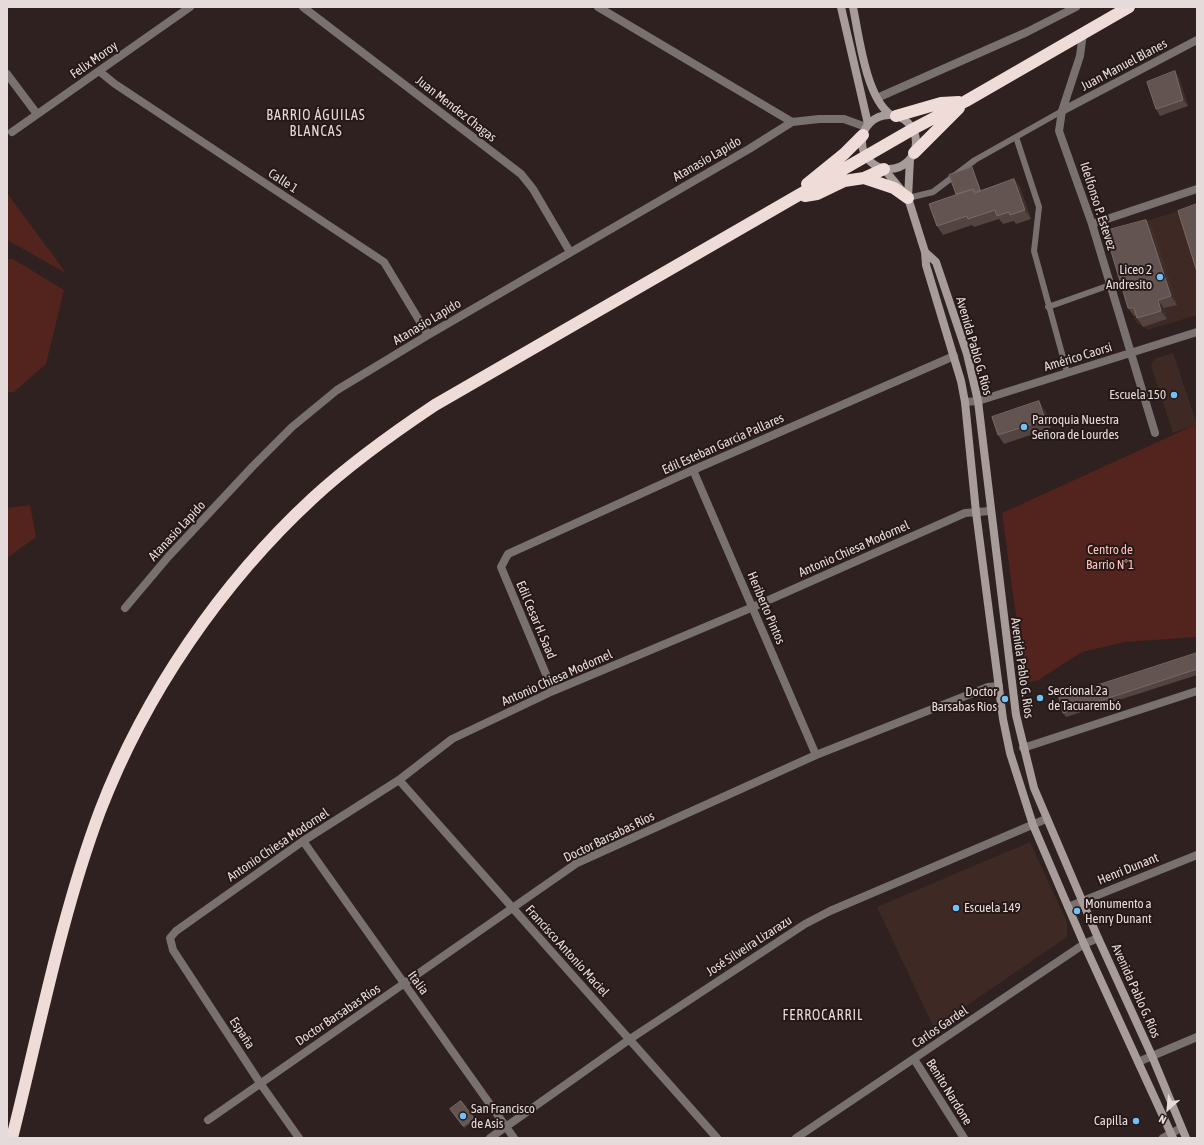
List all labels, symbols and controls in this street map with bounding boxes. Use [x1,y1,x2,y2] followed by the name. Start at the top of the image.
[1078,36,1170,94] street label: Juan Manuel Blanes
[67,38,121,82] street label: Felix Moroy
[413,73,499,145] street label: Juan Mendez Chagas
[266,108,366,140] district label: BARRIO ÁGUILAS BLANCAS
[670,133,744,185] street label: Atanasio Lapido
[1076,160,1120,252] street label: Idelfonso P. Estevez
[265,166,301,196] street label: Calle 1
[1106,262,1152,293] place label: Liceo 2 Andresito
[1155,272,1165,282] marker: Liceo 2 Andresito
[953,295,995,397] street label: Avenida Pablo G. Ríos
[390,296,464,348] street label: Atanasio Lapido
[1042,339,1114,375] street label: Américo Caorsi
[1109,387,1166,403] place label: Escuela 150
[1169,390,1179,400] marker: Escuela 150
[660,410,786,478] street label: Edil Esteban Garcia Pallares
[1032,412,1119,443] place label: Parroquia Nuestra Señora de Lourdes
[1019,422,1029,432] marker: Parroquia Nuestra Señora de Lourdes
[145,498,209,564] street label: Atanasio Lapido
[796,518,912,580] street label: Antonio Chiesa Modornel
[1086,542,1134,573] park label: Centro de Barrio N°1
[744,569,788,647] street label: Heriberto Pintos
[513,579,559,661] street label: Edil Cesar H. Saad
[1007,617,1037,719] street label: Avenida Pablo G. Ríos
[499,647,615,709] street label: Antonio Chiesa Modornel
[1048,683,1121,714] place label: Seccional 2a de Tacuarembó
[932,684,997,715] place label: Doctor Barsabas Rios
[1035,693,1045,703] marker: Seccional 2a de Tacuarembó
[1000,694,1010,704] marker: Doctor Barsabas Rios
[224,805,332,885] street label: Antonio Chiesa Modornel
[561,808,657,866] street label: Doctor Barsabas Ríos
[1095,850,1161,888] street label: Henri Dunant
[1085,896,1152,927] place label: Monumento a Henry Dunant
[964,900,1021,916] place label: Escuela 149
[522,902,612,1000] street label: Francisco Antonio Maciel
[951,903,961,913] marker: Escuela 149
[1072,906,1082,916] marker: Monumento a Henry Dunant
[703,912,795,980] street label: José Silveira Lizarazu
[1108,941,1164,1041] street label: Avenida Pablo G. Ríos
[404,968,432,998] street label: Italia
[293,981,383,1049] street label: Doctor Barsabas Ríos
[909,1003,971,1051] street label: Carlos Gardel
[783,1008,863,1024] district label: FERROCARRIL
[226,1014,258,1052] street label: España
[923,1056,975,1128] street label: Benito Nardone
[1148,1089,1188,1129] north arrow
[471,1101,535,1132] place label: San Francisco de Asis
[458,1111,468,1121] marker: San Francisco de Asis
[1094,1113,1128,1129] place label: Capilla
[1157,1113,1168,1127] text: N
[1131,1116,1141,1126] marker: Capilla

